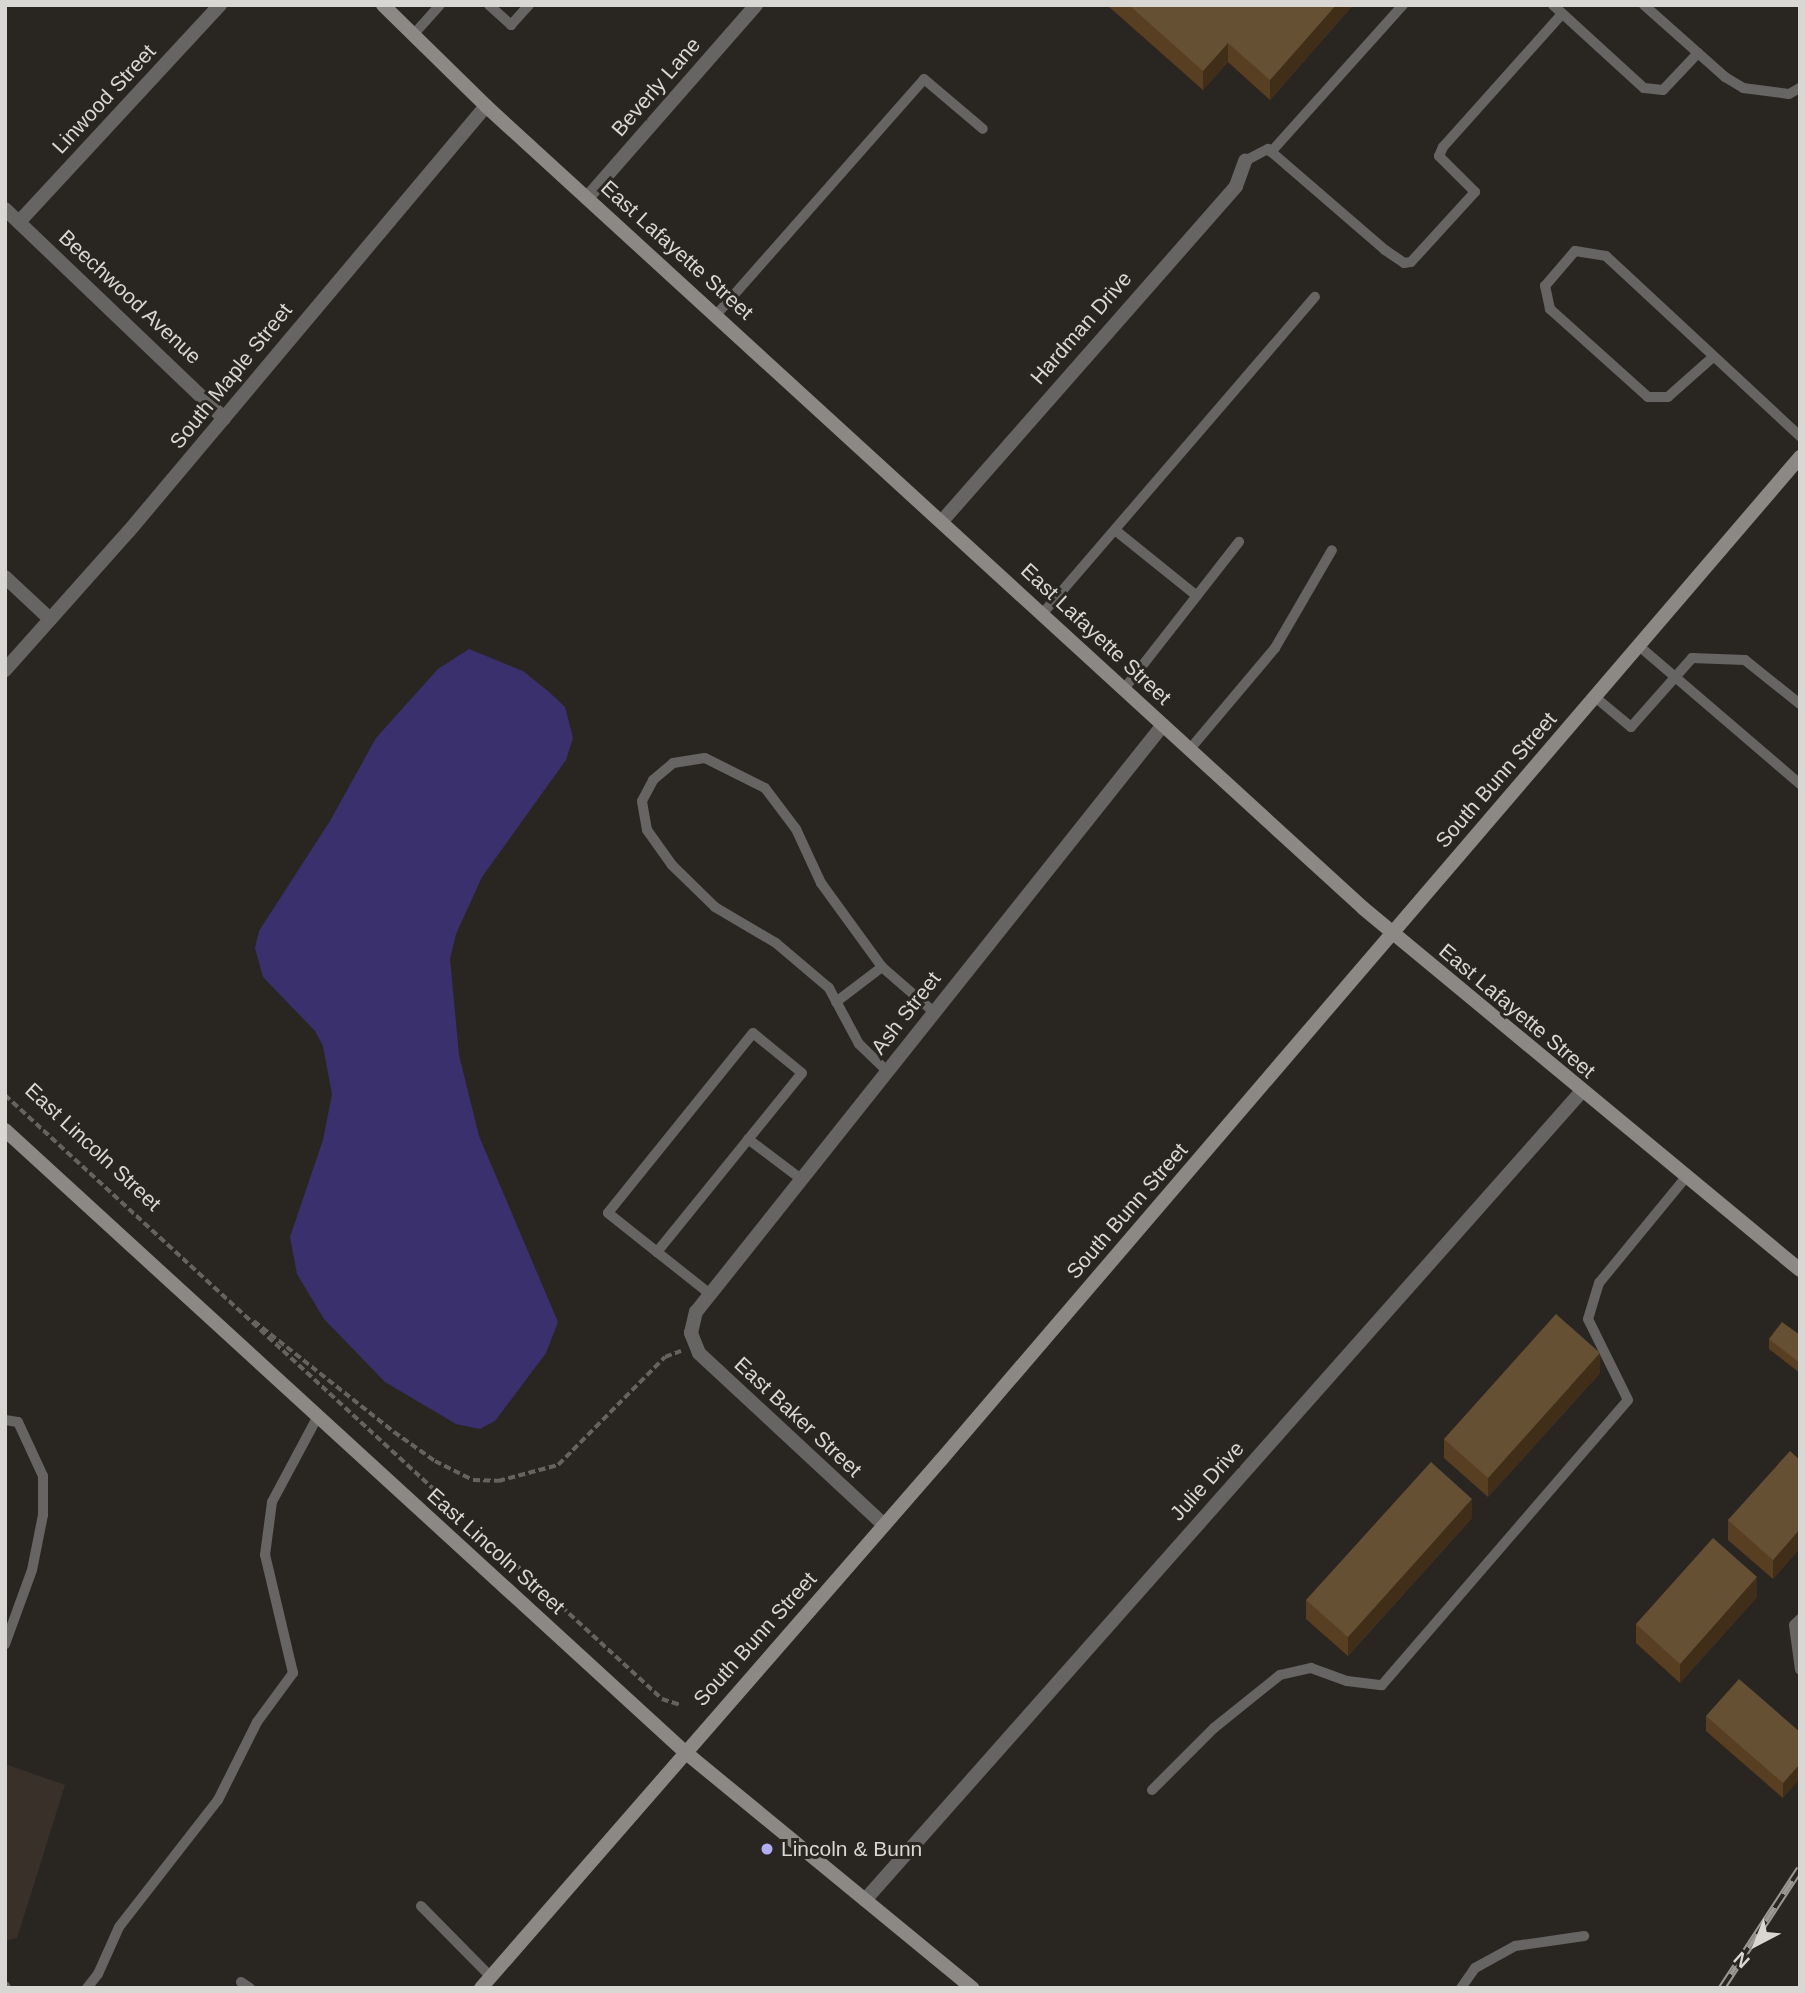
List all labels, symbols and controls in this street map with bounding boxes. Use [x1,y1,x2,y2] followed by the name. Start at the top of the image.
[606,32,706,142] street label: Beverly Lane
[47,39,161,159] street label: Linwood Street
[596,175,758,325] street label: East Lafayette Street
[53,224,207,370] street label: Beechwood Avenue
[1025,266,1137,390] street label: Hardman Drive
[165,298,297,454] street label: South Maple Street
[1016,558,1176,710] street label: East Lafayette Street
[1430,707,1562,853] street label: South Bunn Street
[1434,938,1600,1084] street label: East Lafayette Street
[866,967,946,1059] street label: Ash Street
[20,1078,166,1216] street label: East Lincoln Street
[1061,1138,1193,1284] street label: South Bunn Street
[729,1352,867,1482] street label: East Baker Street
[1165,1436,1249,1526] street label: Julie Drive
[422,1483,570,1619] street label: East Lincoln Street
[688,1567,822,1711] street label: South Bunn Street
[781,1836,922,1862] place label: Lincoln & Bunn
[759,1841,775,1857] marker: Lincoln & Bunn
[1721,1909,1791,1979] north arrow
[1729,1948,1754,1972] text: N

